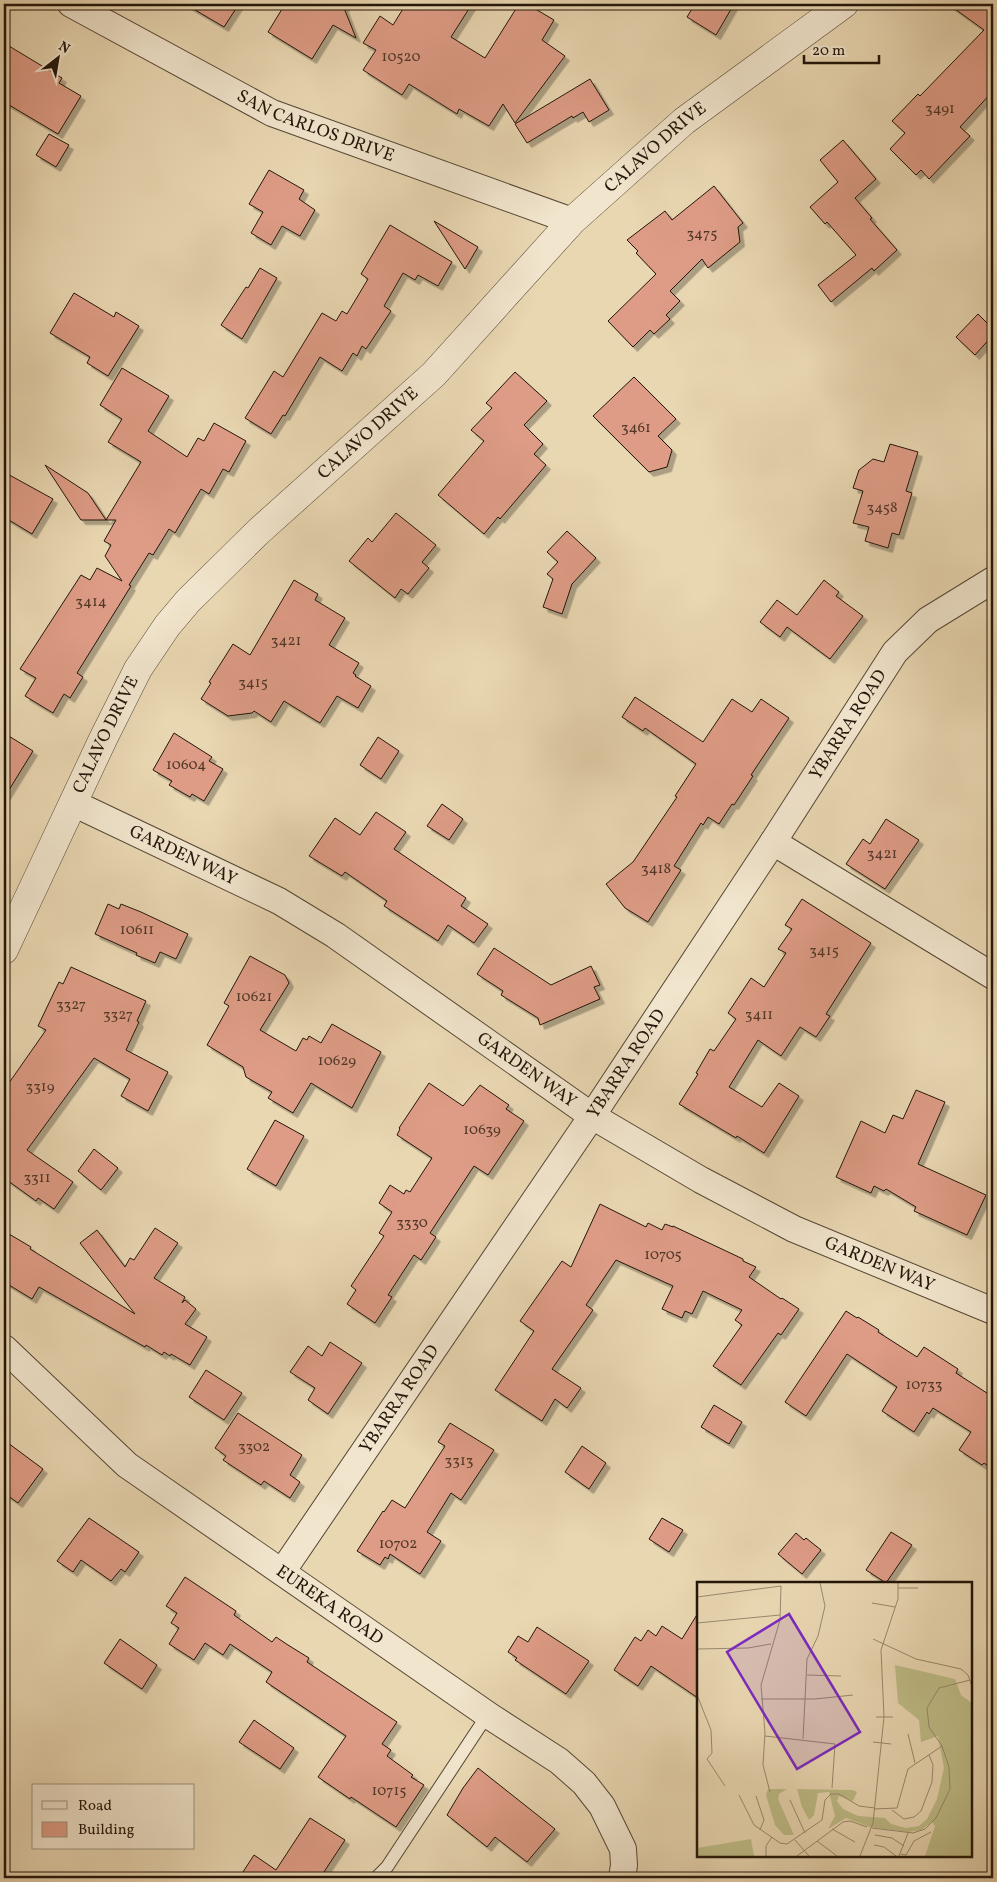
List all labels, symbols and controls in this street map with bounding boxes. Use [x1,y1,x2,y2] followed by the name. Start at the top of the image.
[32,32,82,82] north arrow
[804,32,880,64] scale bar
[55,37,73,59] text: N
[812,41,845,62] text: 20 m
[382,47,420,68] house number: 10520
[232,84,398,169] street label: SAN CARLOS DRIVE
[599,96,712,199] street label: CALAVO DRIVE
[925,99,955,120] house number: 3491
[686,224,718,245] house number: 3475
[312,381,424,485] street label: CALAVO DRIVE
[621,418,651,439] house number: 3461
[866,498,898,519] house number: 3458
[75,592,107,613] house number: 3414
[271,631,301,652] house number: 3421
[804,665,893,785] street label: YBARRA ROAD
[67,672,145,798] street label: CALAVO DRIVE
[238,673,268,694] house number: 3415
[166,755,206,776] house number: 10604
[125,819,241,892] street label: GARDEN WAY
[867,844,897,865] house number: 3421
[641,859,671,880] house number: 3418
[120,920,154,941] house number: 10611
[809,941,839,962] house number: 3415
[236,987,272,1008] house number: 10621
[56,995,86,1016] house number: 3327
[581,1004,672,1123] street label: YBARRA ROAD
[103,1005,133,1026] house number: 3327
[745,1005,773,1026] house number: 3411
[472,1026,582,1114] street label: GARDEN WAY
[318,1051,356,1072] house number: 10629
[26,1077,55,1098] house number: 3319
[463,1120,501,1141] house number: 10639
[24,1168,50,1189] house number: 3311
[396,1213,428,1234] house number: 3330
[821,1230,938,1298] street label: GARDEN WAY
[644,1245,682,1266] house number: 10705
[354,1340,445,1459] street label: YBARRA ROAD
[906,1375,942,1396] house number: 10733
[238,1437,270,1458] house number: 3302
[445,1451,473,1472] house number: 3313
[379,1534,417,1555] house number: 10702
[271,1559,388,1651] street label: EUREKA ROAD
[697,1582,972,1857] inset map
[371,1781,407,1802] house number: 10715
[32,1784,195,1850] legend
[78,1796,112,1817] text: Road
[78,1820,135,1841] text: Building

